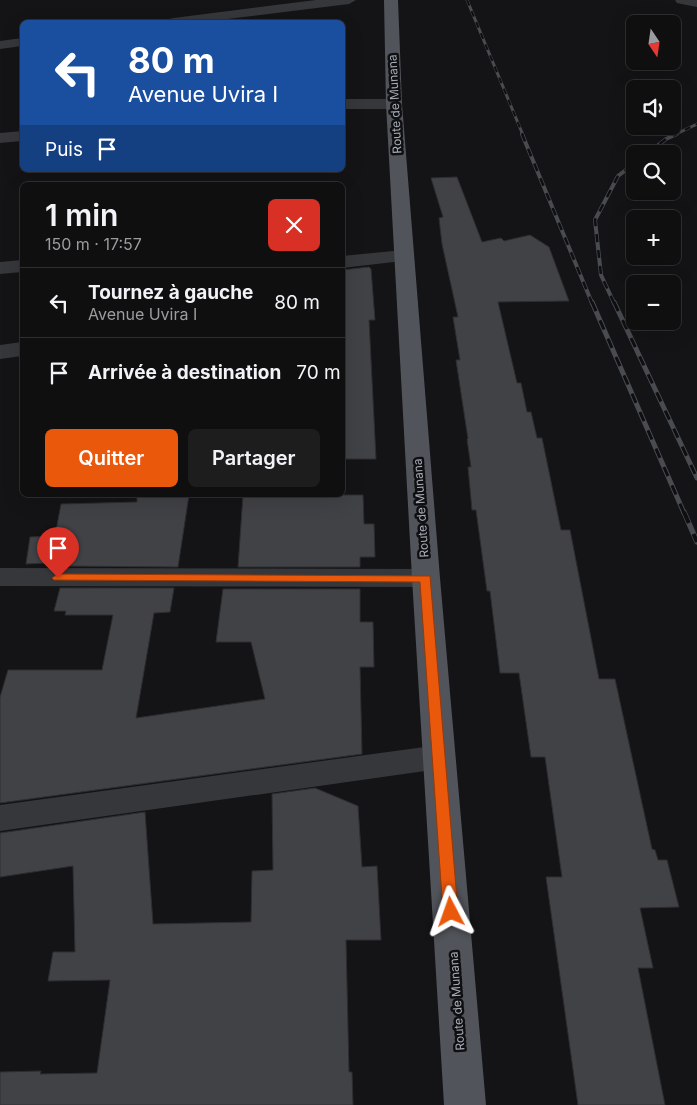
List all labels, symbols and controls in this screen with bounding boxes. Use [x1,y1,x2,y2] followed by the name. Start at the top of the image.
[626,15,681,70] north arrow
[626,15,681,330] map controls
[128,39,215,81] text: 80 m
[45,40,110,105] icon: left
[384,54,405,154] street label: Route de Munana
[626,80,681,135] button: sound
[128,81,278,107] text: Avenue Uvira I
[93,135,121,163] icon: arrive
[45,138,83,161] text: Puis
[626,145,681,200] button: search
[45,197,118,233] text: 1 min
[268,199,320,251] button: close
[626,210,681,265] button: +
[45,234,142,254] text: 150 m · 17:57
[626,275,681,330] button: −
[88,281,253,304] text: Tournez à gauche
[45,289,73,317] icon: left
[274,291,320,314] text: 80 m
[88,304,197,324] text: Avenue Uvira I
[45,359,73,387] icon: arrive
[88,361,281,384] text: Arrivée à destination
[296,361,341,384] text: 70 m
[45,429,178,487] button: Quitter
[188,429,320,487] button: Partager
[410,458,431,558] street label: Route de Munana
[37,527,79,578] pin
[44,534,72,562] icon: arrive
[424,885,476,937] position arrow
[446,951,467,1051] street label: Route de Munana

